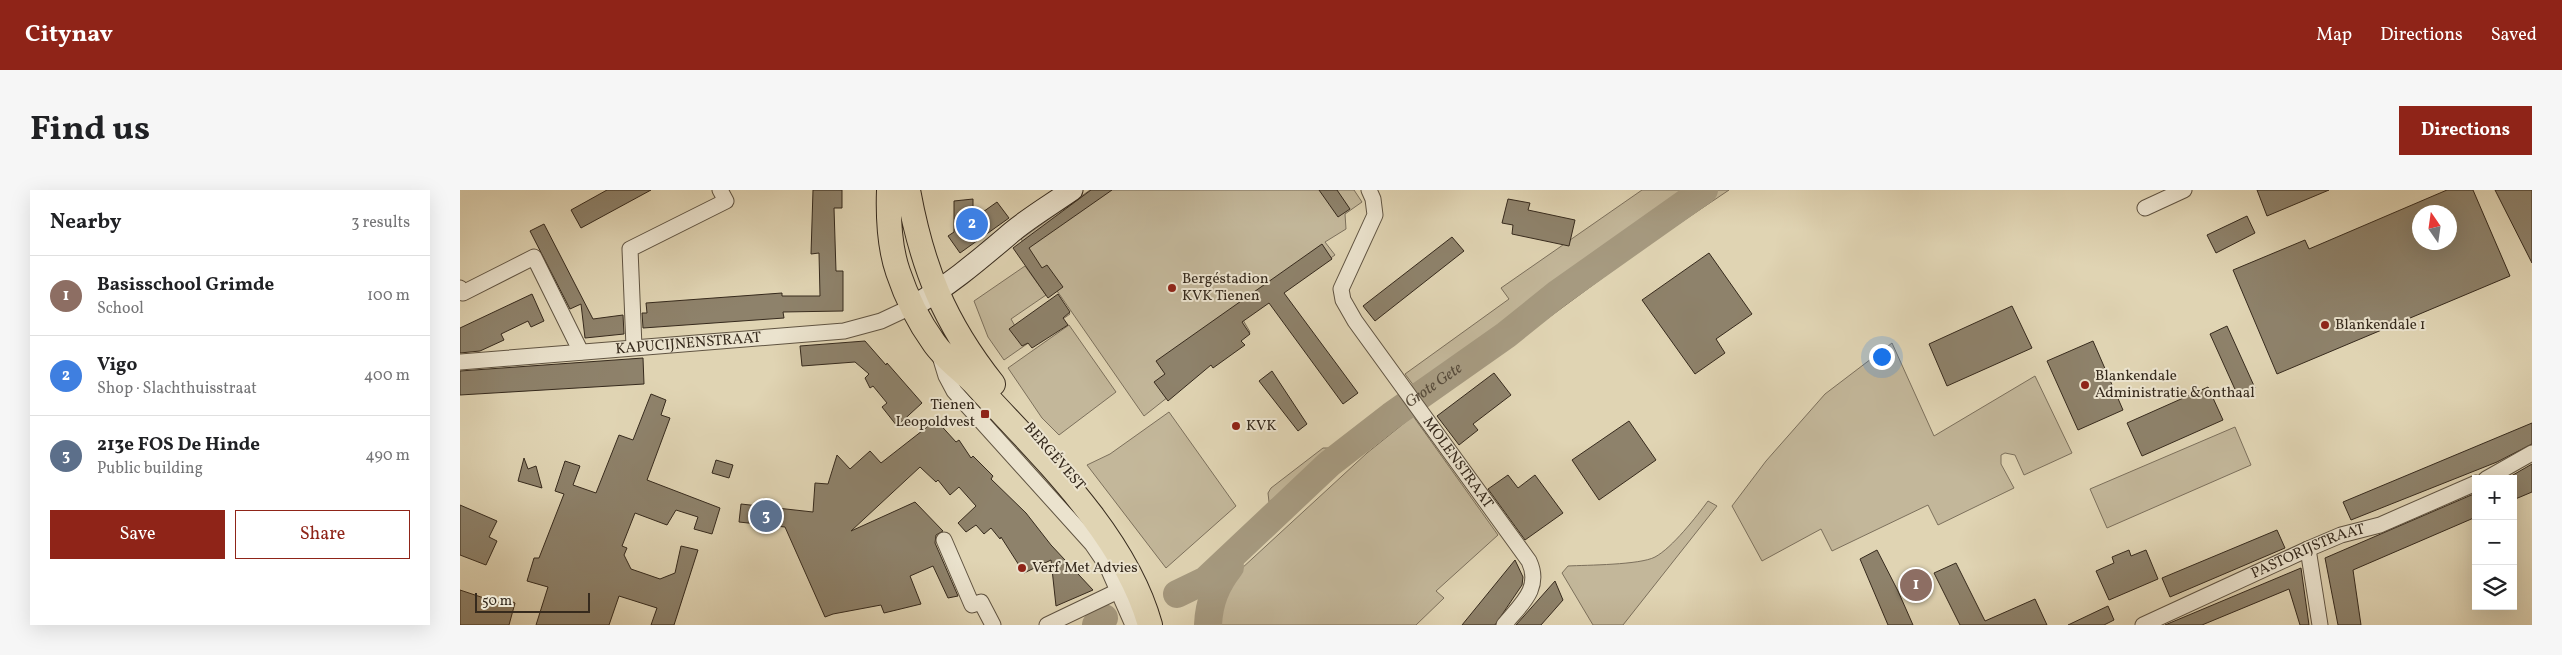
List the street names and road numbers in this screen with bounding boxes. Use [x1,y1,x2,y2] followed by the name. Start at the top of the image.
[615,327,762,360] street label: KAPUCIJNENSTRAAT
[1417,413,1498,513] street label: MOLENSTRAAT
[1019,418,1090,496] street label: BERGÉVEST
[2248,519,2367,584] street label: PASTORIJSTRAAT

